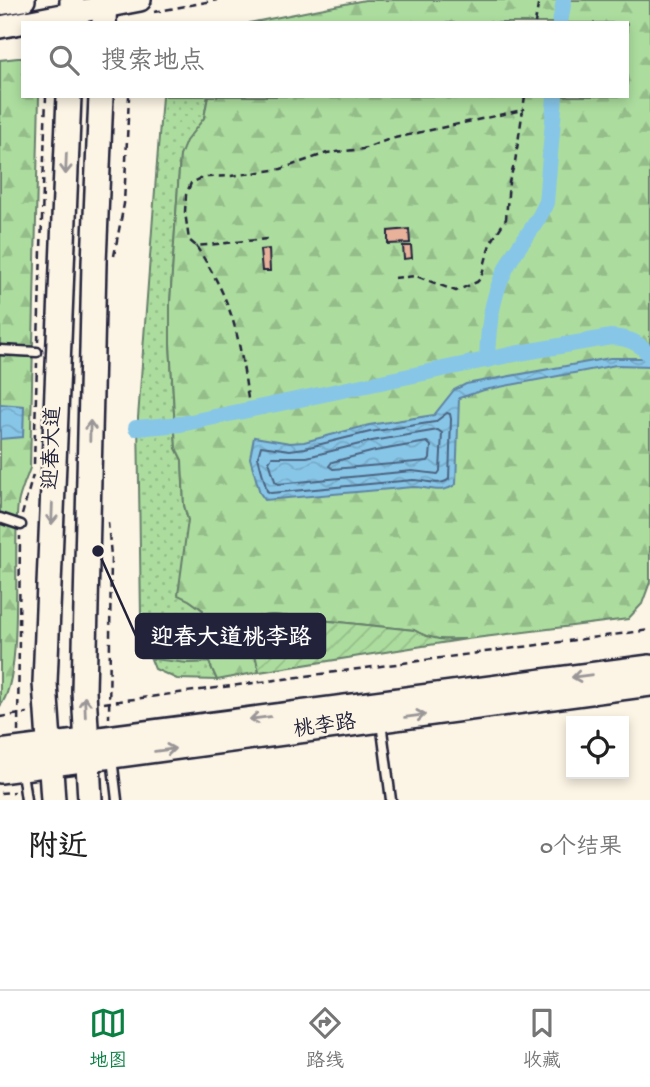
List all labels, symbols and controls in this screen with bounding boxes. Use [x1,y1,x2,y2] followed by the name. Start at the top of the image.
[21,21,629,98] search box
[45,41,83,79] icon: search
[101,48,205,79] text: 搜索地点
[60,153,73,176] one-way arrow
[38,406,68,490] street label: 迎春大道
[83,420,97,443] one-way arrow
[45,502,58,525] one-way arrow
[136,614,325,658] callout: 迎春大道桃李路
[151,624,312,653] text: 迎春大道桃李路
[571,669,594,682] one-way arrow
[79,696,92,719] one-way arrow
[292,709,358,745] street label: 桃李路
[403,709,425,722] one-way arrow
[249,711,271,724] one-way arrow
[566,716,629,779] map controls
[566,716,629,779] button: locate
[153,743,176,756] one-way arrow
[28,832,88,867] text: 附近
[540,835,622,862] text: 0个结果
[89,1004,127,1074] tab: 地图
[306,1004,344,1074] tab: 路线
[523,1004,561,1074] tab: 收藏

